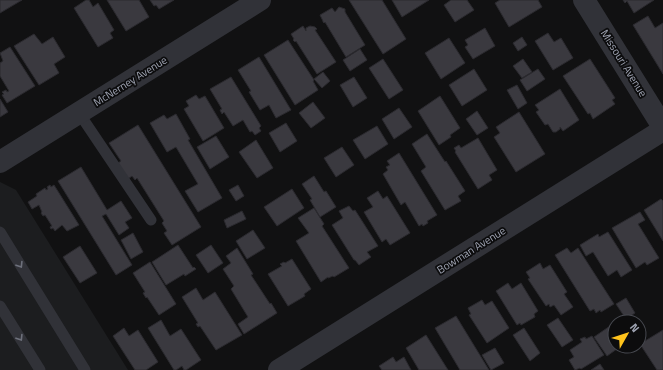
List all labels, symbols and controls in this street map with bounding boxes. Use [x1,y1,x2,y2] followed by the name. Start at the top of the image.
[597,26,651,100] street label: Missouri Avenue
[90,52,170,110] street label: McNerney Avenue
[434,222,509,278] street label: Bowman Avenue
[16,261,23,268] one-way arrow
[607,314,647,354] north arrow
[626,320,643,336] text: N
[15,334,23,341] one-way arrow

